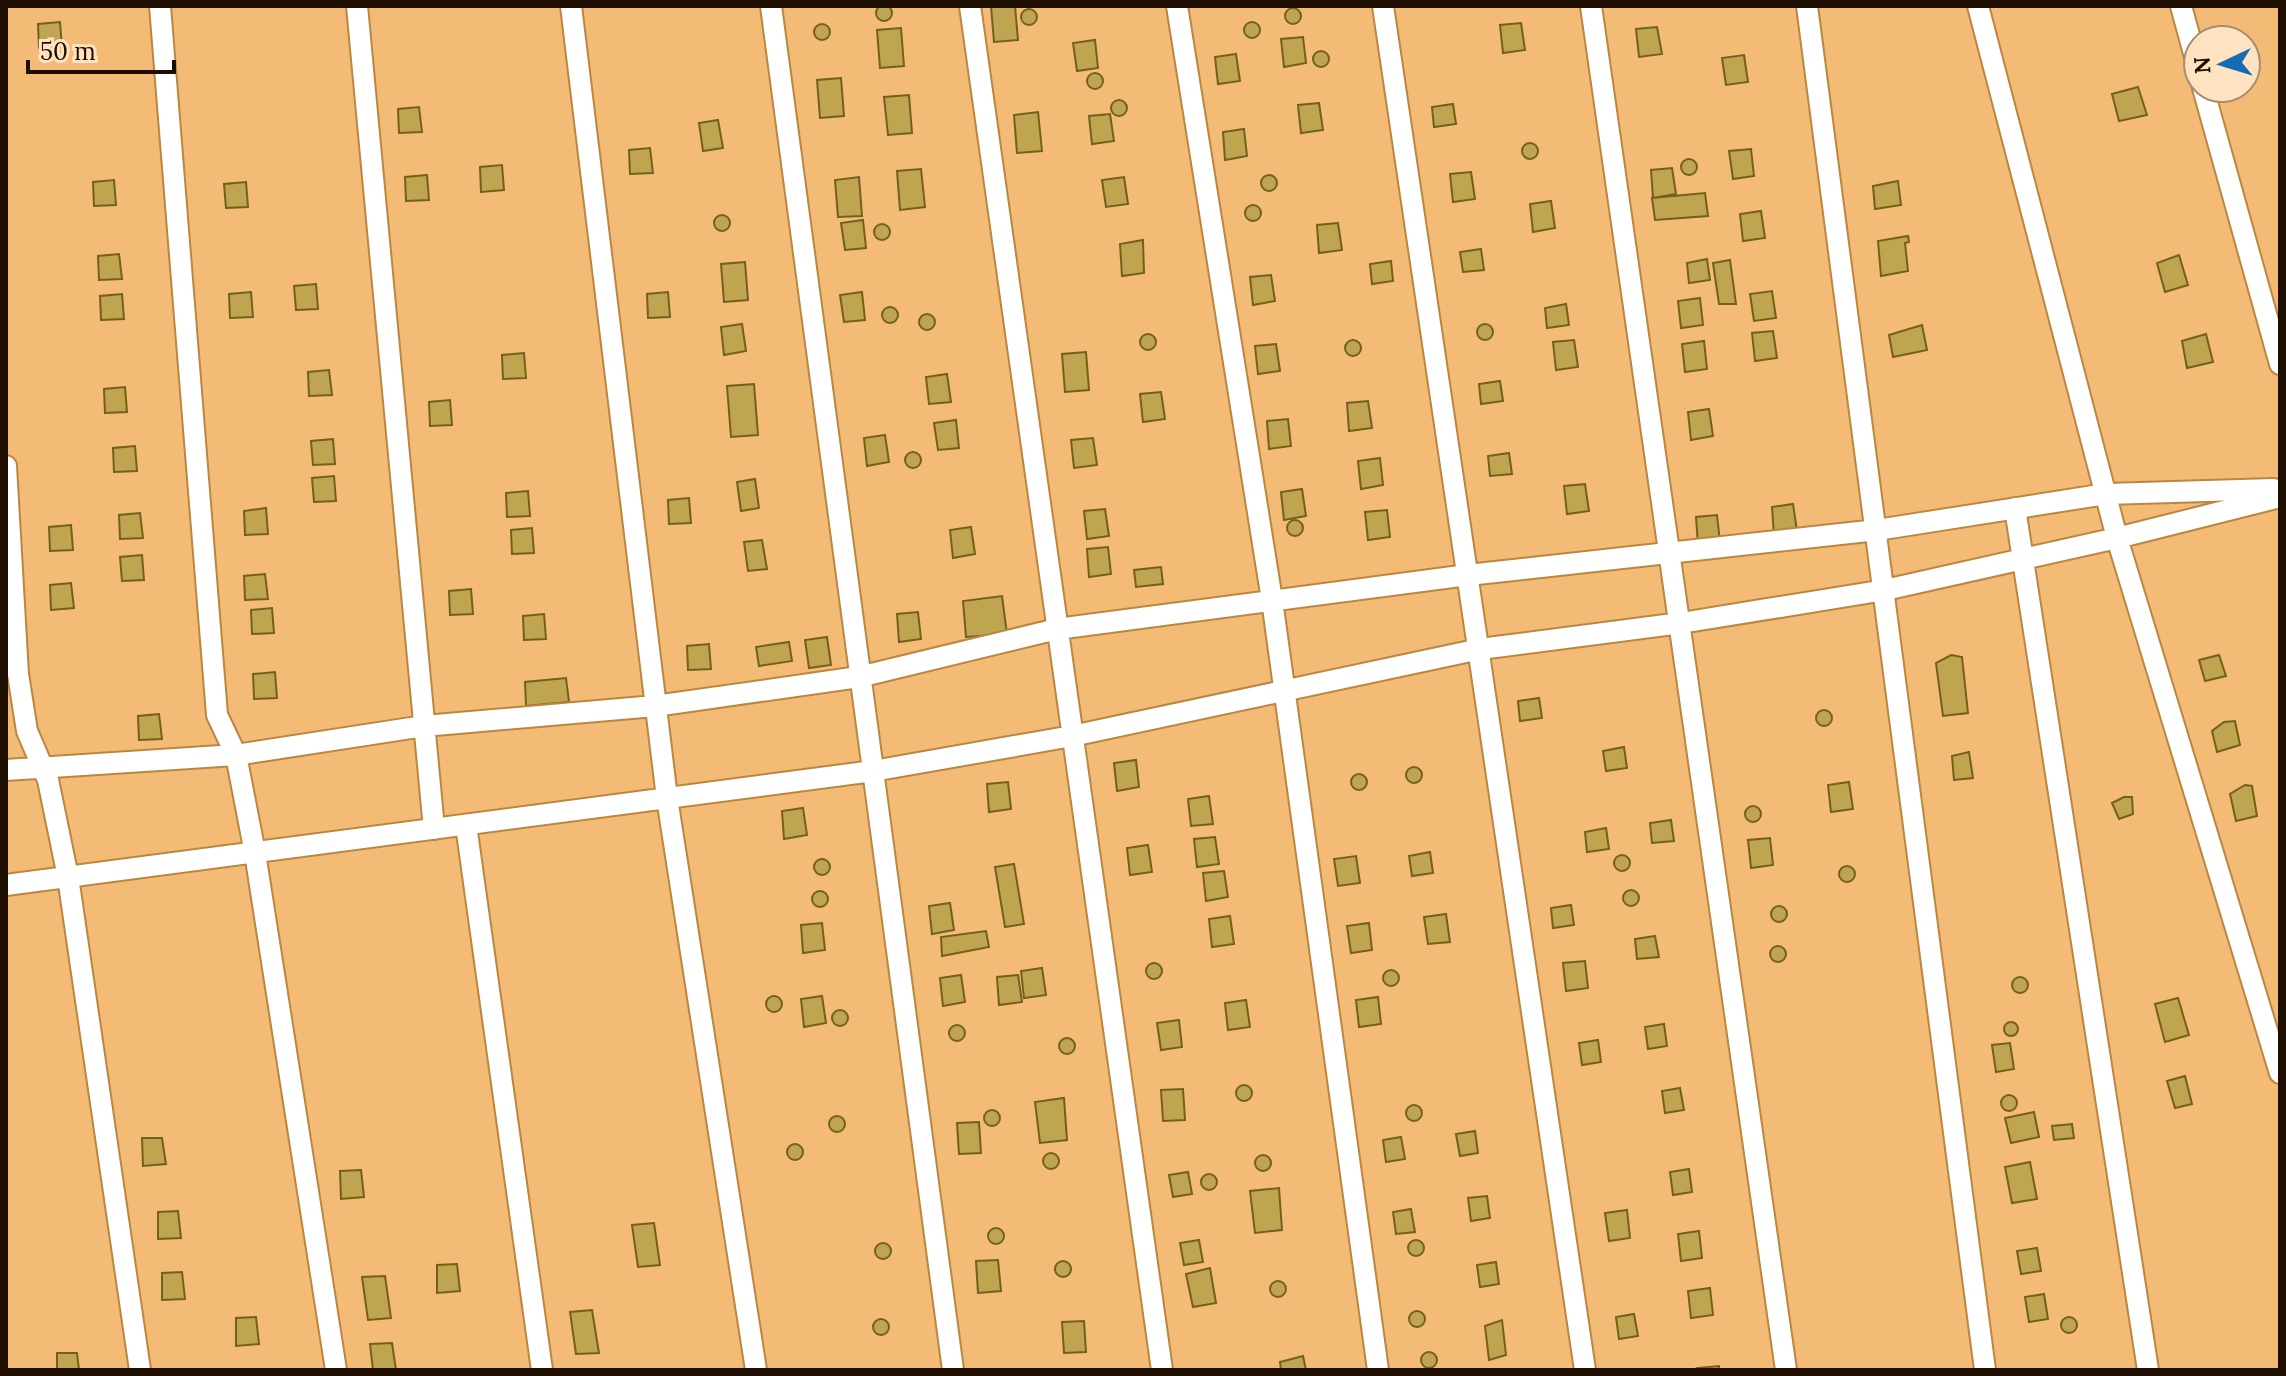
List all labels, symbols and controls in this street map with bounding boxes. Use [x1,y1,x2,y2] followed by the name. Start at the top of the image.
[28,24,174,74] scale bar
[2182,24,2262,104] north arrow
[40,36,96,67] text: 50 m
[2187,56,2217,75] text: N

